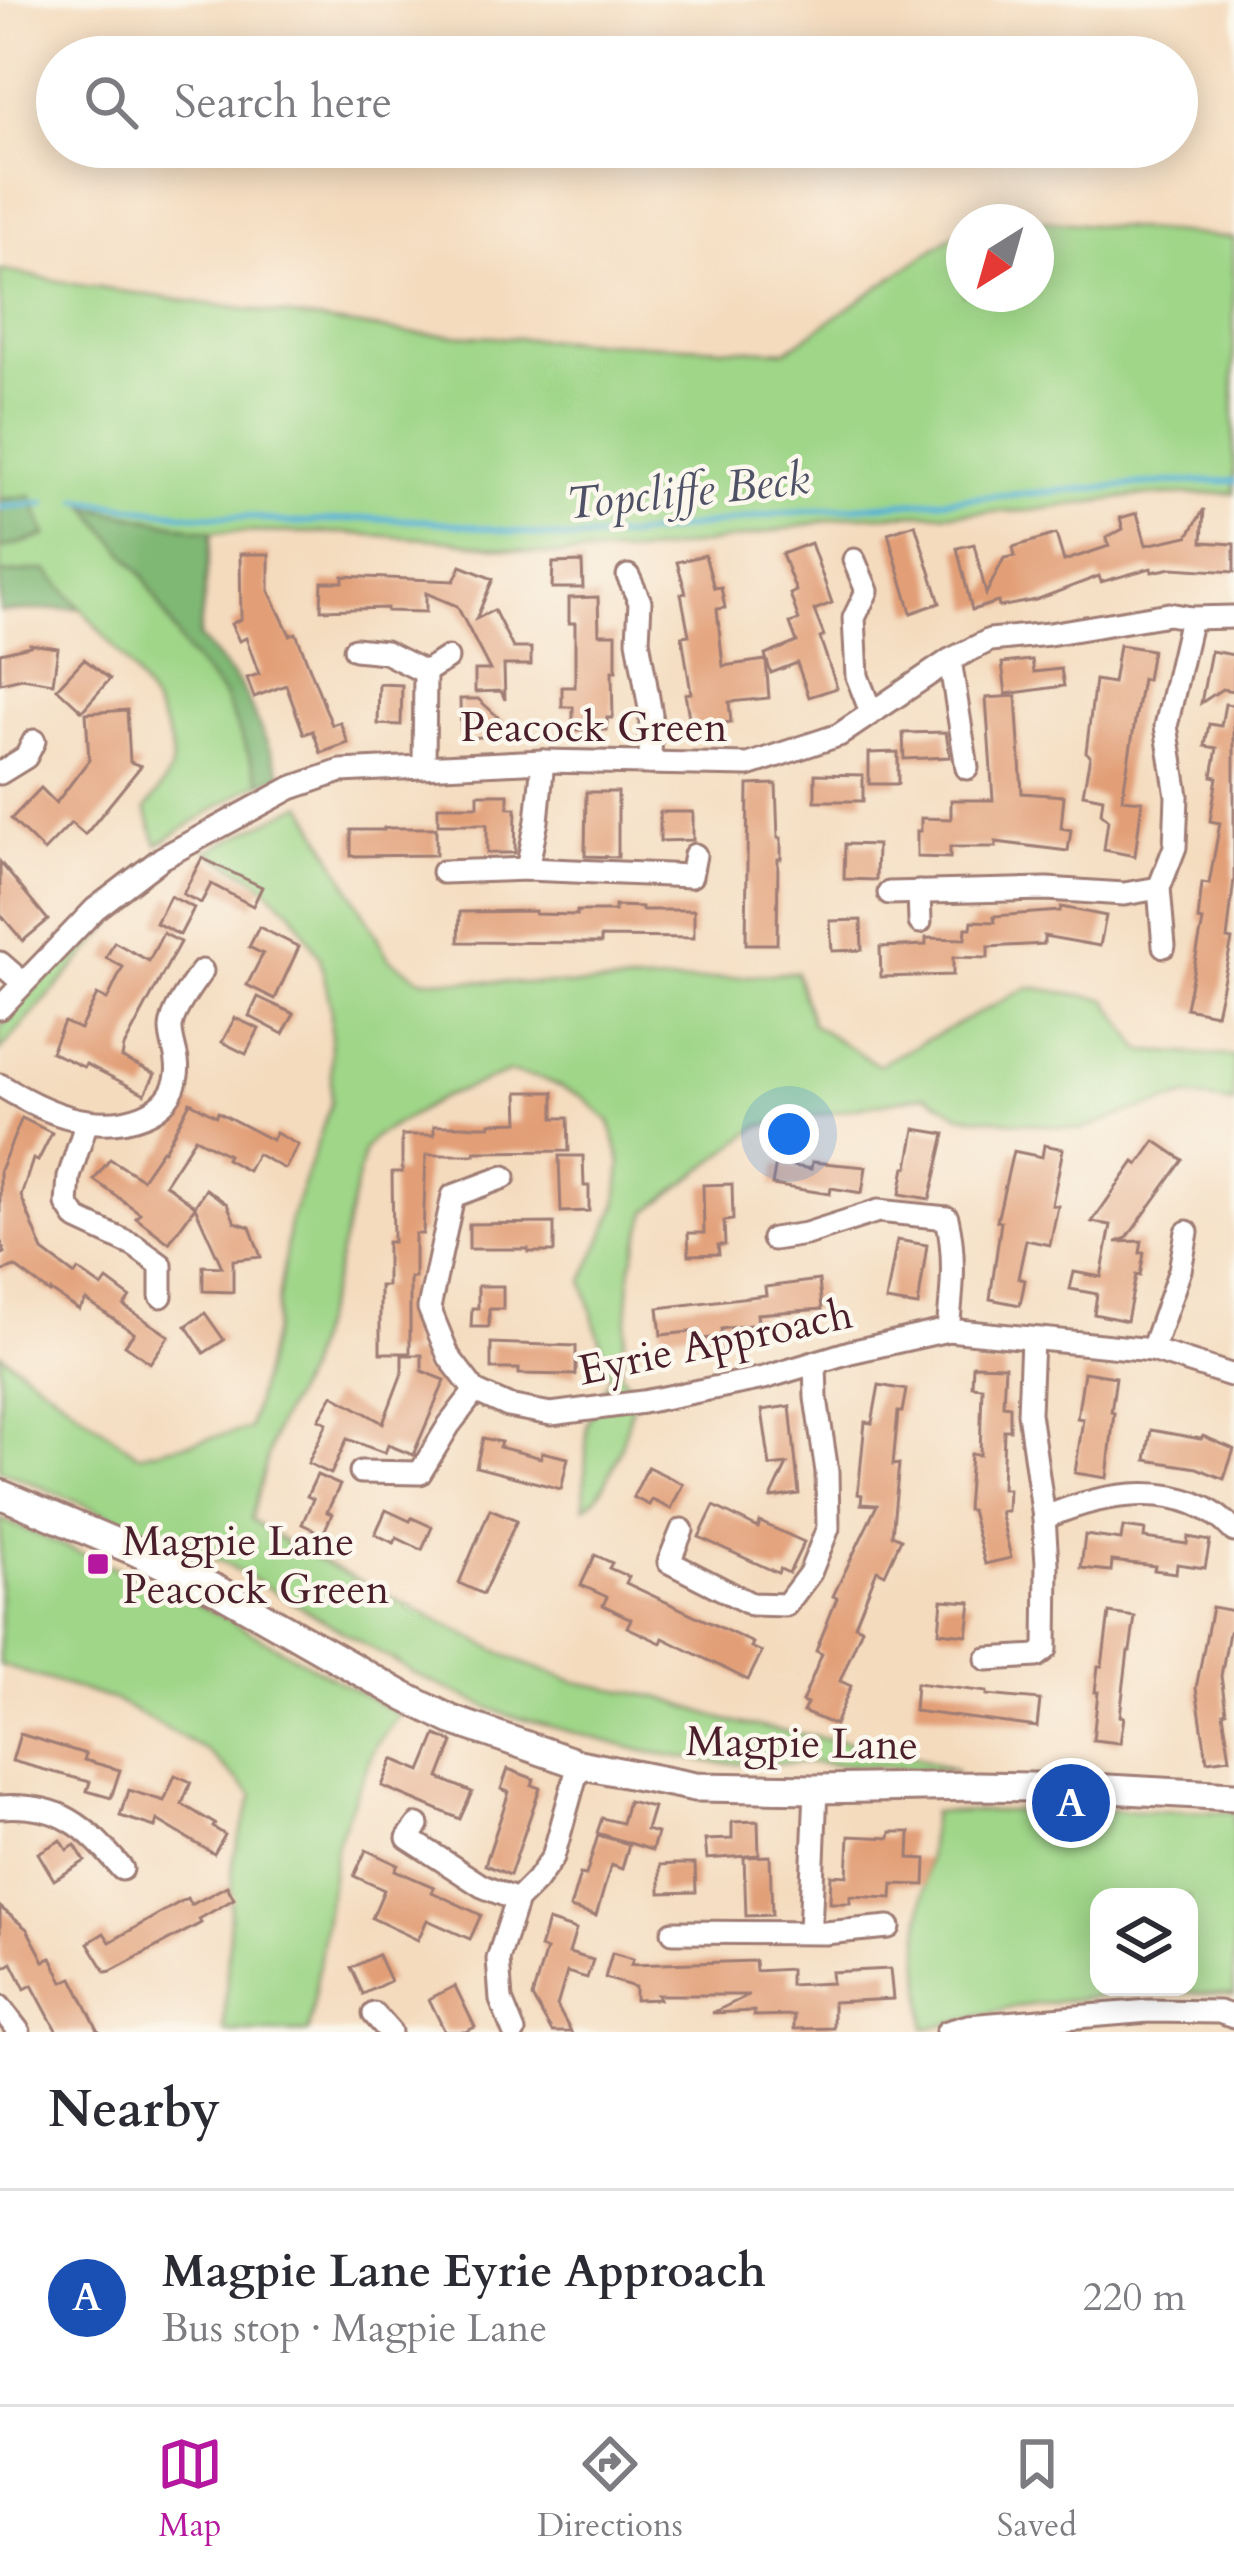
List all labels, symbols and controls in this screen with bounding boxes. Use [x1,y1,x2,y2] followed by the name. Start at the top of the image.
[36,36,1198,168] search box
[78,69,144,135] icon: search
[174,72,392,133] text: Search here
[946,204,1054,312] north arrow
[564,448,813,535] water label: Topcliffe Beck
[460,699,728,756] street label: Peacock Green
[759,1104,819,1164] your location
[573,1286,857,1399] street label: Eyrie Approach
[122,1513,390,1618] place label: Magpie Lane Peacock Green
[85,1551,111,1577] marker: Magpie Lane Peacock Green
[685,1713,919,1774] street label: Magpie Lane
[1032,1758,1110,1848] pin: A
[1090,1888,1198,1996] map controls
[1090,1888,1198,1996] button: layers
[48,2075,220,2145] text: Nearby
[162,2241,766,2302] text: Magpie Lane Eyrie Approach
[72,2271,102,2324] text: A
[1083,2271,1186,2324] text: 220 m
[162,2302,547,2355] text: Bus stop · Magpie Lane
[157,2431,223,2548] tab: Map
[537,2431,683,2548] tab: Directions
[997,2431,1077,2548] tab: Saved

